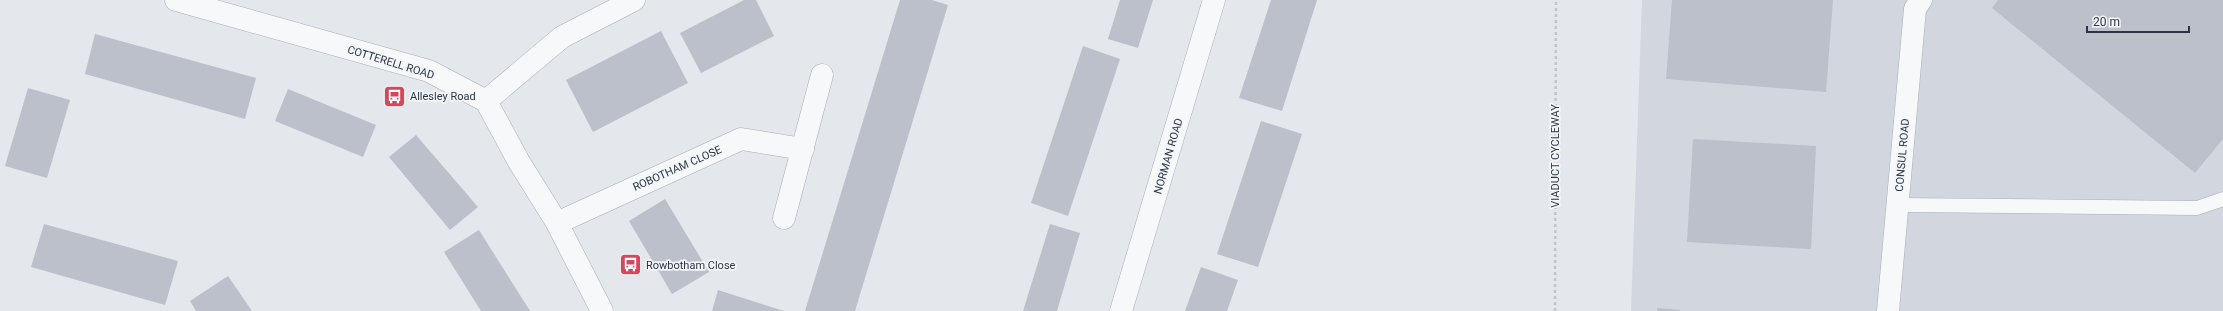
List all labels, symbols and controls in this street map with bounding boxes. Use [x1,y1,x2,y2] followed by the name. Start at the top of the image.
[2087,8,2189,34] scale bar
[2093,15,2120,29] text: 20 m
[346,43,436,82] street label: COTTERELL ROAD
[381,83,407,109] bus stop icon: Allesley Road
[410,90,476,103] place label: Allesley Road
[1549,104,1562,208] street label: VIADUCT CYCLEWAY
[1151,117,1186,196] street label: NORMAN ROAD
[1893,118,1912,192] street label: CONSUL ROAD
[631,143,724,194] street label: ROBOTHAM CLOSE
[617,252,643,278] bus stop icon: Rowbotham Close
[646,259,736,272] place label: Rowbotham Close

